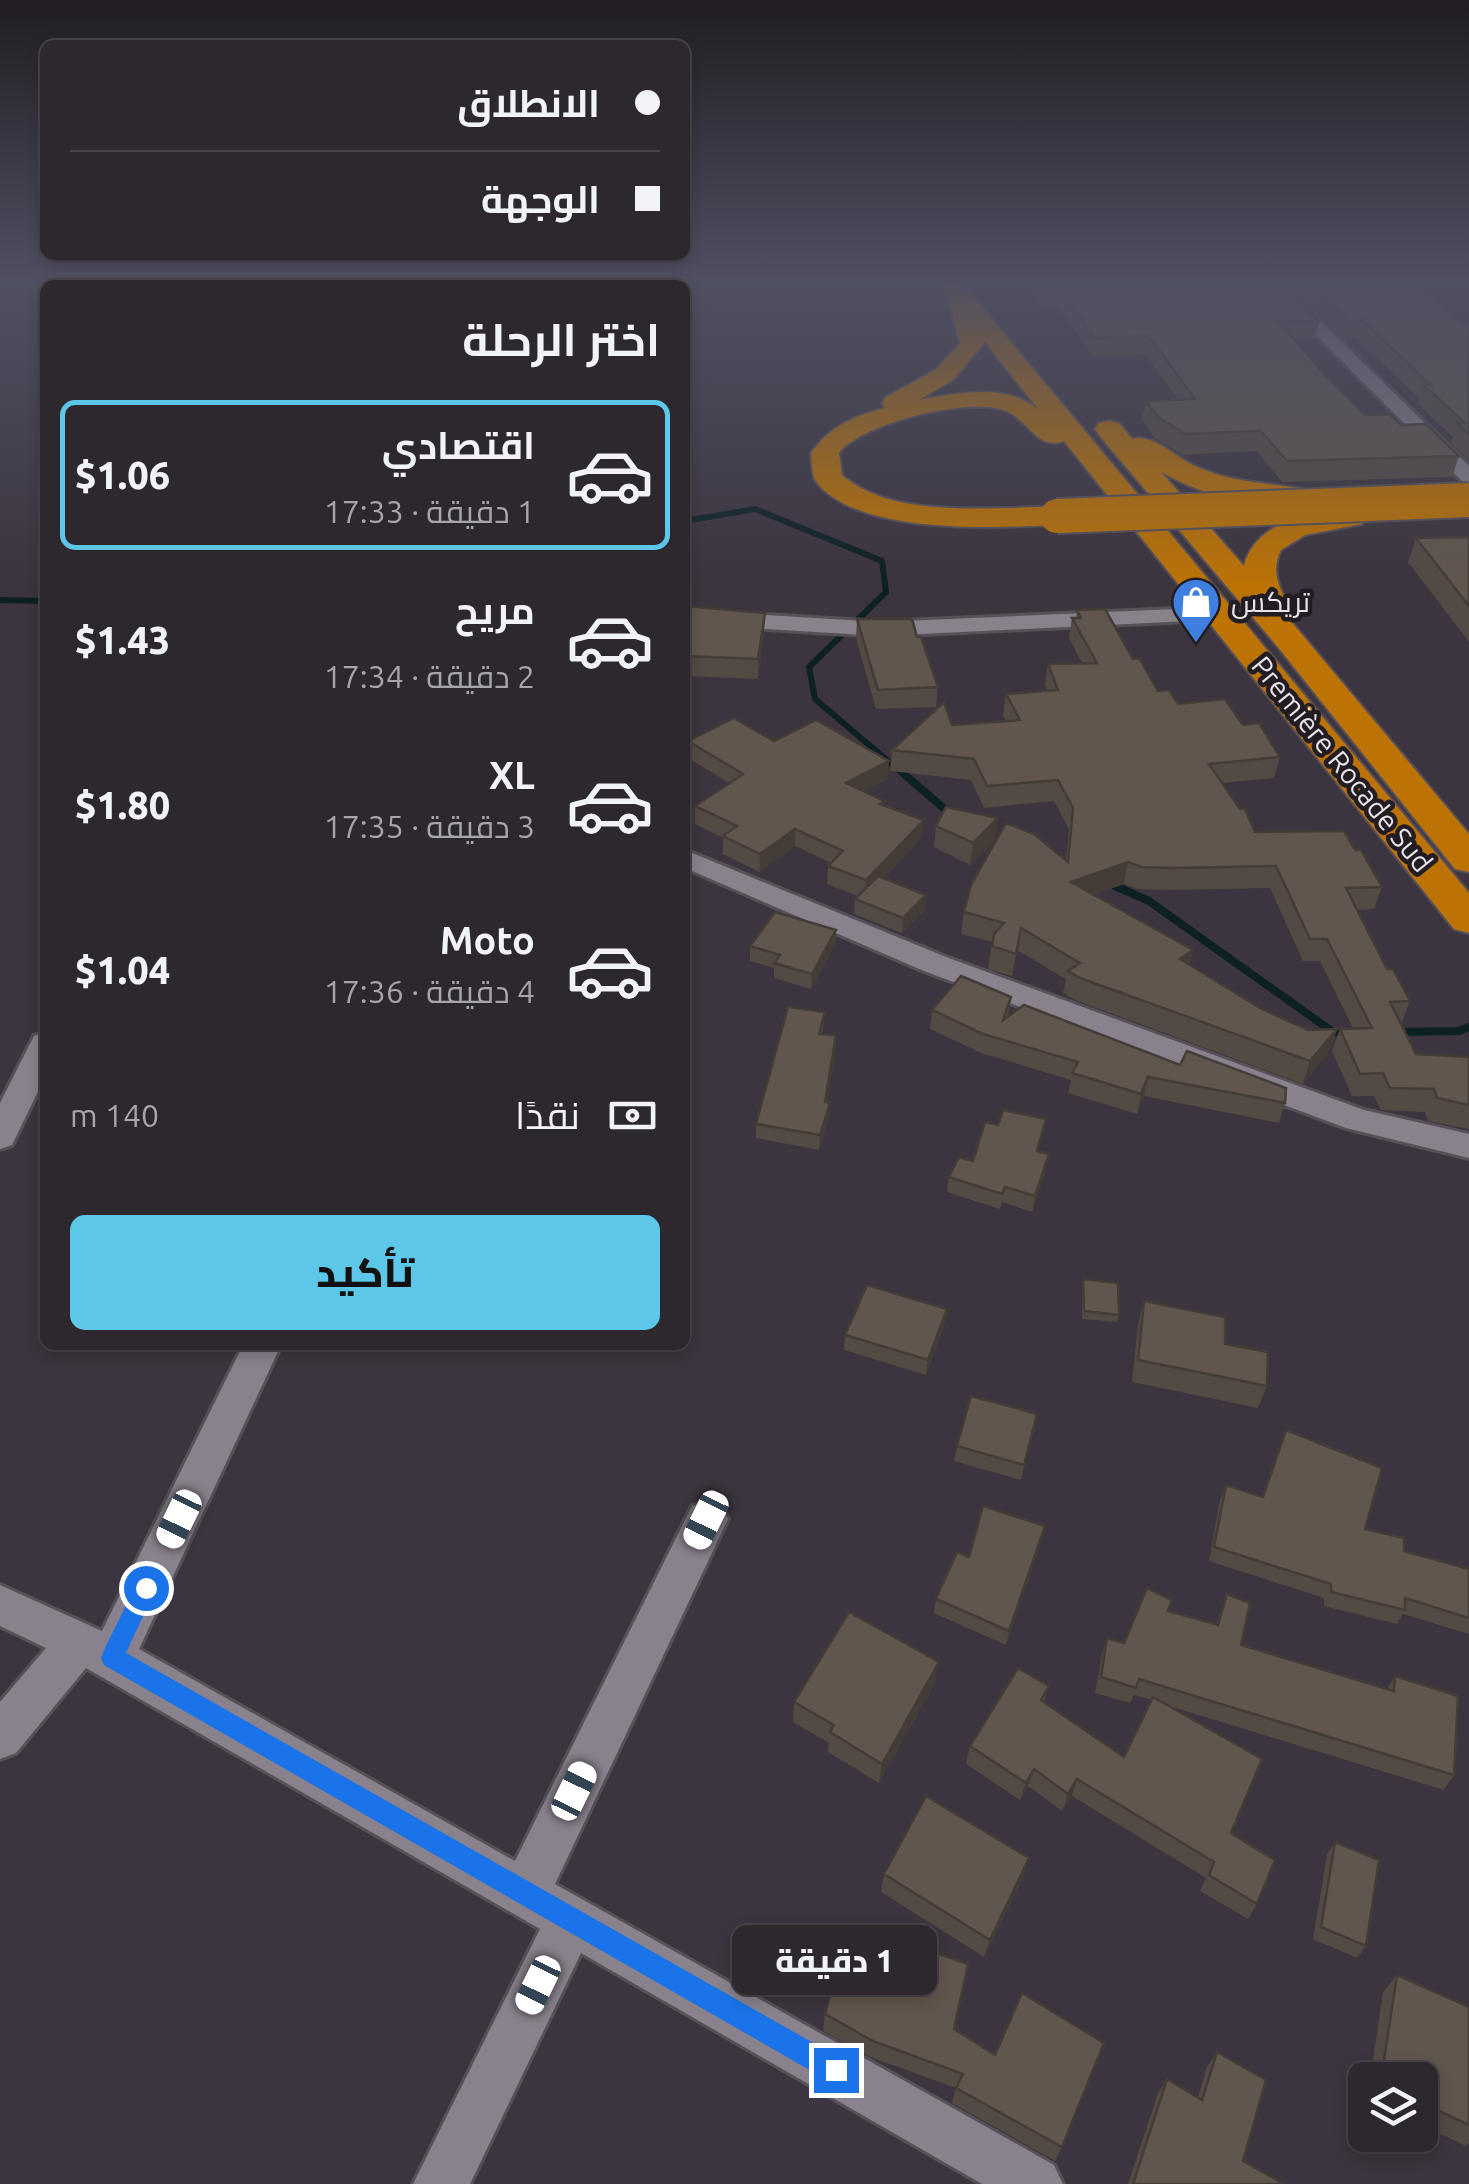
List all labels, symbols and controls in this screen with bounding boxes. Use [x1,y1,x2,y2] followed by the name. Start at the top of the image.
[457,82,600,124] text: الانطلاق
[481,178,600,220] text: الوجهة
[462,314,660,365] text: اختر الرحلة
[382,424,535,466] text: اقتصادي
[565,430,655,520] icon: car
[75,454,170,496] text: $1.06
[324,493,535,529] text: 1 دقيقة · 17:33
[1170,576,1222,644] shop icon: تريكس
[1231,586,1310,619] place label: تريكس
[455,589,535,631] text: مريح
[565,595,655,685] icon: car
[75,619,170,661] text: $1.43
[1246,650,1439,878] street label: Première Rocade Sud
[324,658,535,694] text: 2 دقيقة · 17:34
[489,754,535,796] text: XL
[565,760,655,850] icon: car
[75,784,170,826] text: $1.80
[324,808,535,844] text: 3 دقيقة · 17:35
[440,919,535,961] text: Moto
[565,925,655,1015] icon: car
[75,949,170,991] text: $1.04
[324,973,535,1009] text: 4 دقيقة · 17:36
[605,1088,660,1143] icon: cash
[515,1094,580,1136] text: نقدًا
[70,1097,159,1133] text: 140 m
[70,1215,660,1330] button: تأكيد
[152,1485,206,1553] car
[679,1486,733,1554] car
[124,1566,169,1611] route start
[547,1757,601,1825] car
[734,1925,938,1995] callout: 1 دقيقة
[775,1942,894,1978] text: 1 دقيقة
[511,1951,565,2019] car
[814,2048,859,2093] route end
[1348,2062,1438,2152] map controls
[1348,2062,1438,2152] button: layers

